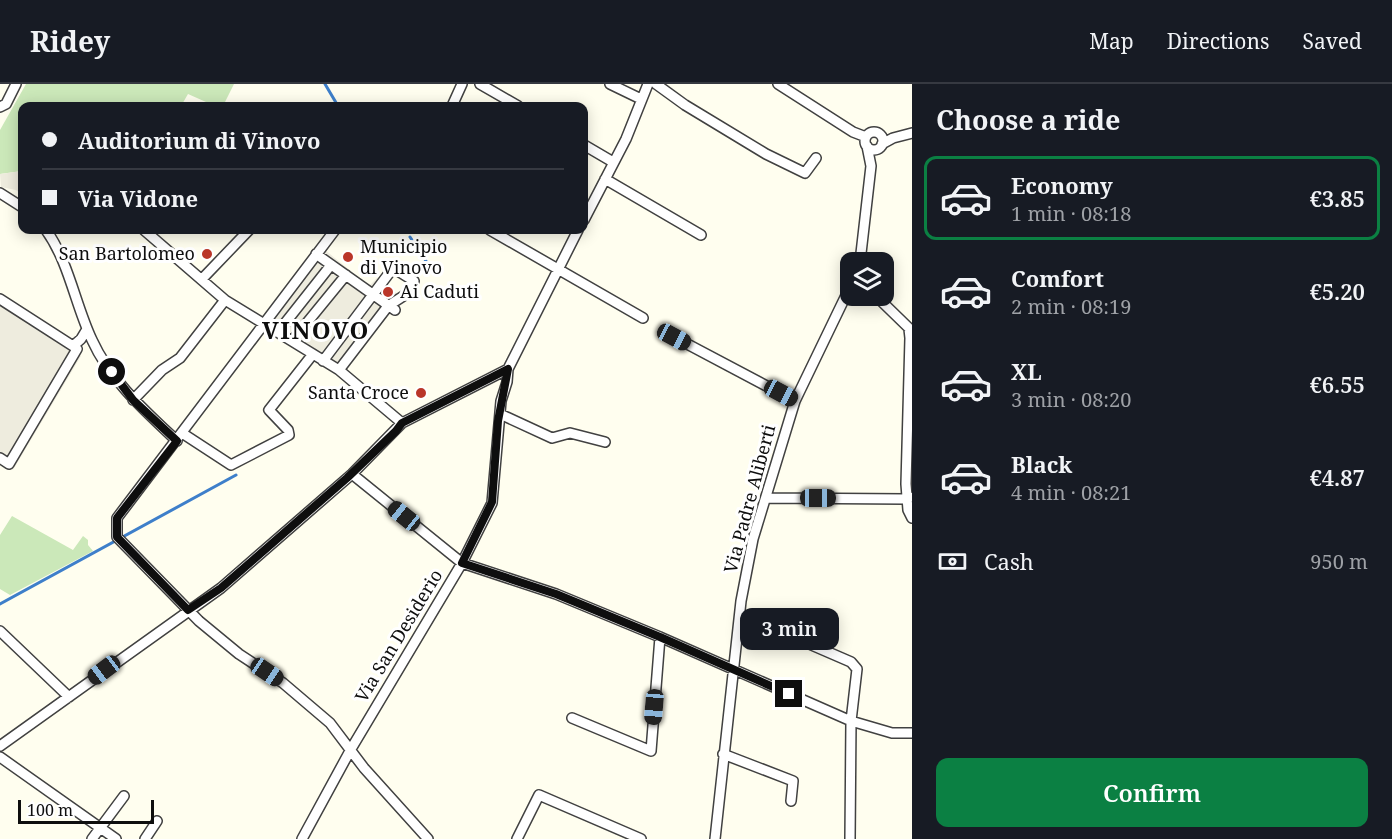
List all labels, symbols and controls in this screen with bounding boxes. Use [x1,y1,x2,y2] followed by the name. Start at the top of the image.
[30,22,110,60] text: Ridey
[1089,27,1134,55] text: Map
[1167,27,1269,55] text: Directions
[1302,27,1362,55] text: Saved
[936,101,1121,138] text: Choose a ride
[78,125,320,155] text: Auditorium di Vinovo
[1011,170,1113,200] text: Economy
[939,171,993,225] icon: car
[78,183,198,213] text: Via Vidone
[1309,183,1365,213] text: €3.85
[1011,200,1131,227] text: 1 min · 08:18
[360,234,448,279] place label: Municipio di Vinovo
[59,241,195,265] place label: San Bartolomeo
[200,247,214,261] marker: San Bartolomeo
[341,250,355,264] marker: Municipio di Vinovo
[840,252,894,306] map controls
[840,252,894,306] button: layers
[1011,263,1104,293] text: Comfort
[939,264,993,318] icon: car
[1309,276,1365,306] text: €5.20
[400,279,479,303] place label: Ai Caduti
[381,285,395,299] marker: Ai Caduti
[1011,293,1131,320] text: 2 min · 08:19
[262,313,370,346] district label: VINOVO
[654,321,694,353] car
[1011,356,1042,386] text: XL
[939,357,993,411] icon: car
[98,358,125,385] route start
[1309,369,1365,399] text: €6.55
[761,377,801,409] car
[308,380,409,404] place label: Santa Croce
[414,386,428,400] marker: Santa Croce
[1011,386,1131,413] text: 3 min · 08:20
[718,422,780,576] street label: Via Padre Aliberti
[1011,449,1072,479] text: Black
[939,450,993,504] icon: car
[1309,462,1365,492] text: €4.87
[1011,479,1131,506] text: 4 min · 08:21
[800,489,836,507] car
[384,498,424,534] car
[936,545,969,578] icon: cash
[984,546,1034,576] text: Cash
[1310,548,1368,575] text: 950 m
[349,565,447,706] street label: Via San Desiderio
[740,607,838,649] callout: 3 min
[762,615,817,642] text: 3 min
[84,652,124,688] car
[247,654,287,690] car
[775,680,802,707] route end
[643,688,665,726] car
[936,758,1368,827] button: Confirm
[18,797,154,824] scale bar
[27,799,73,821] text: 100 m

